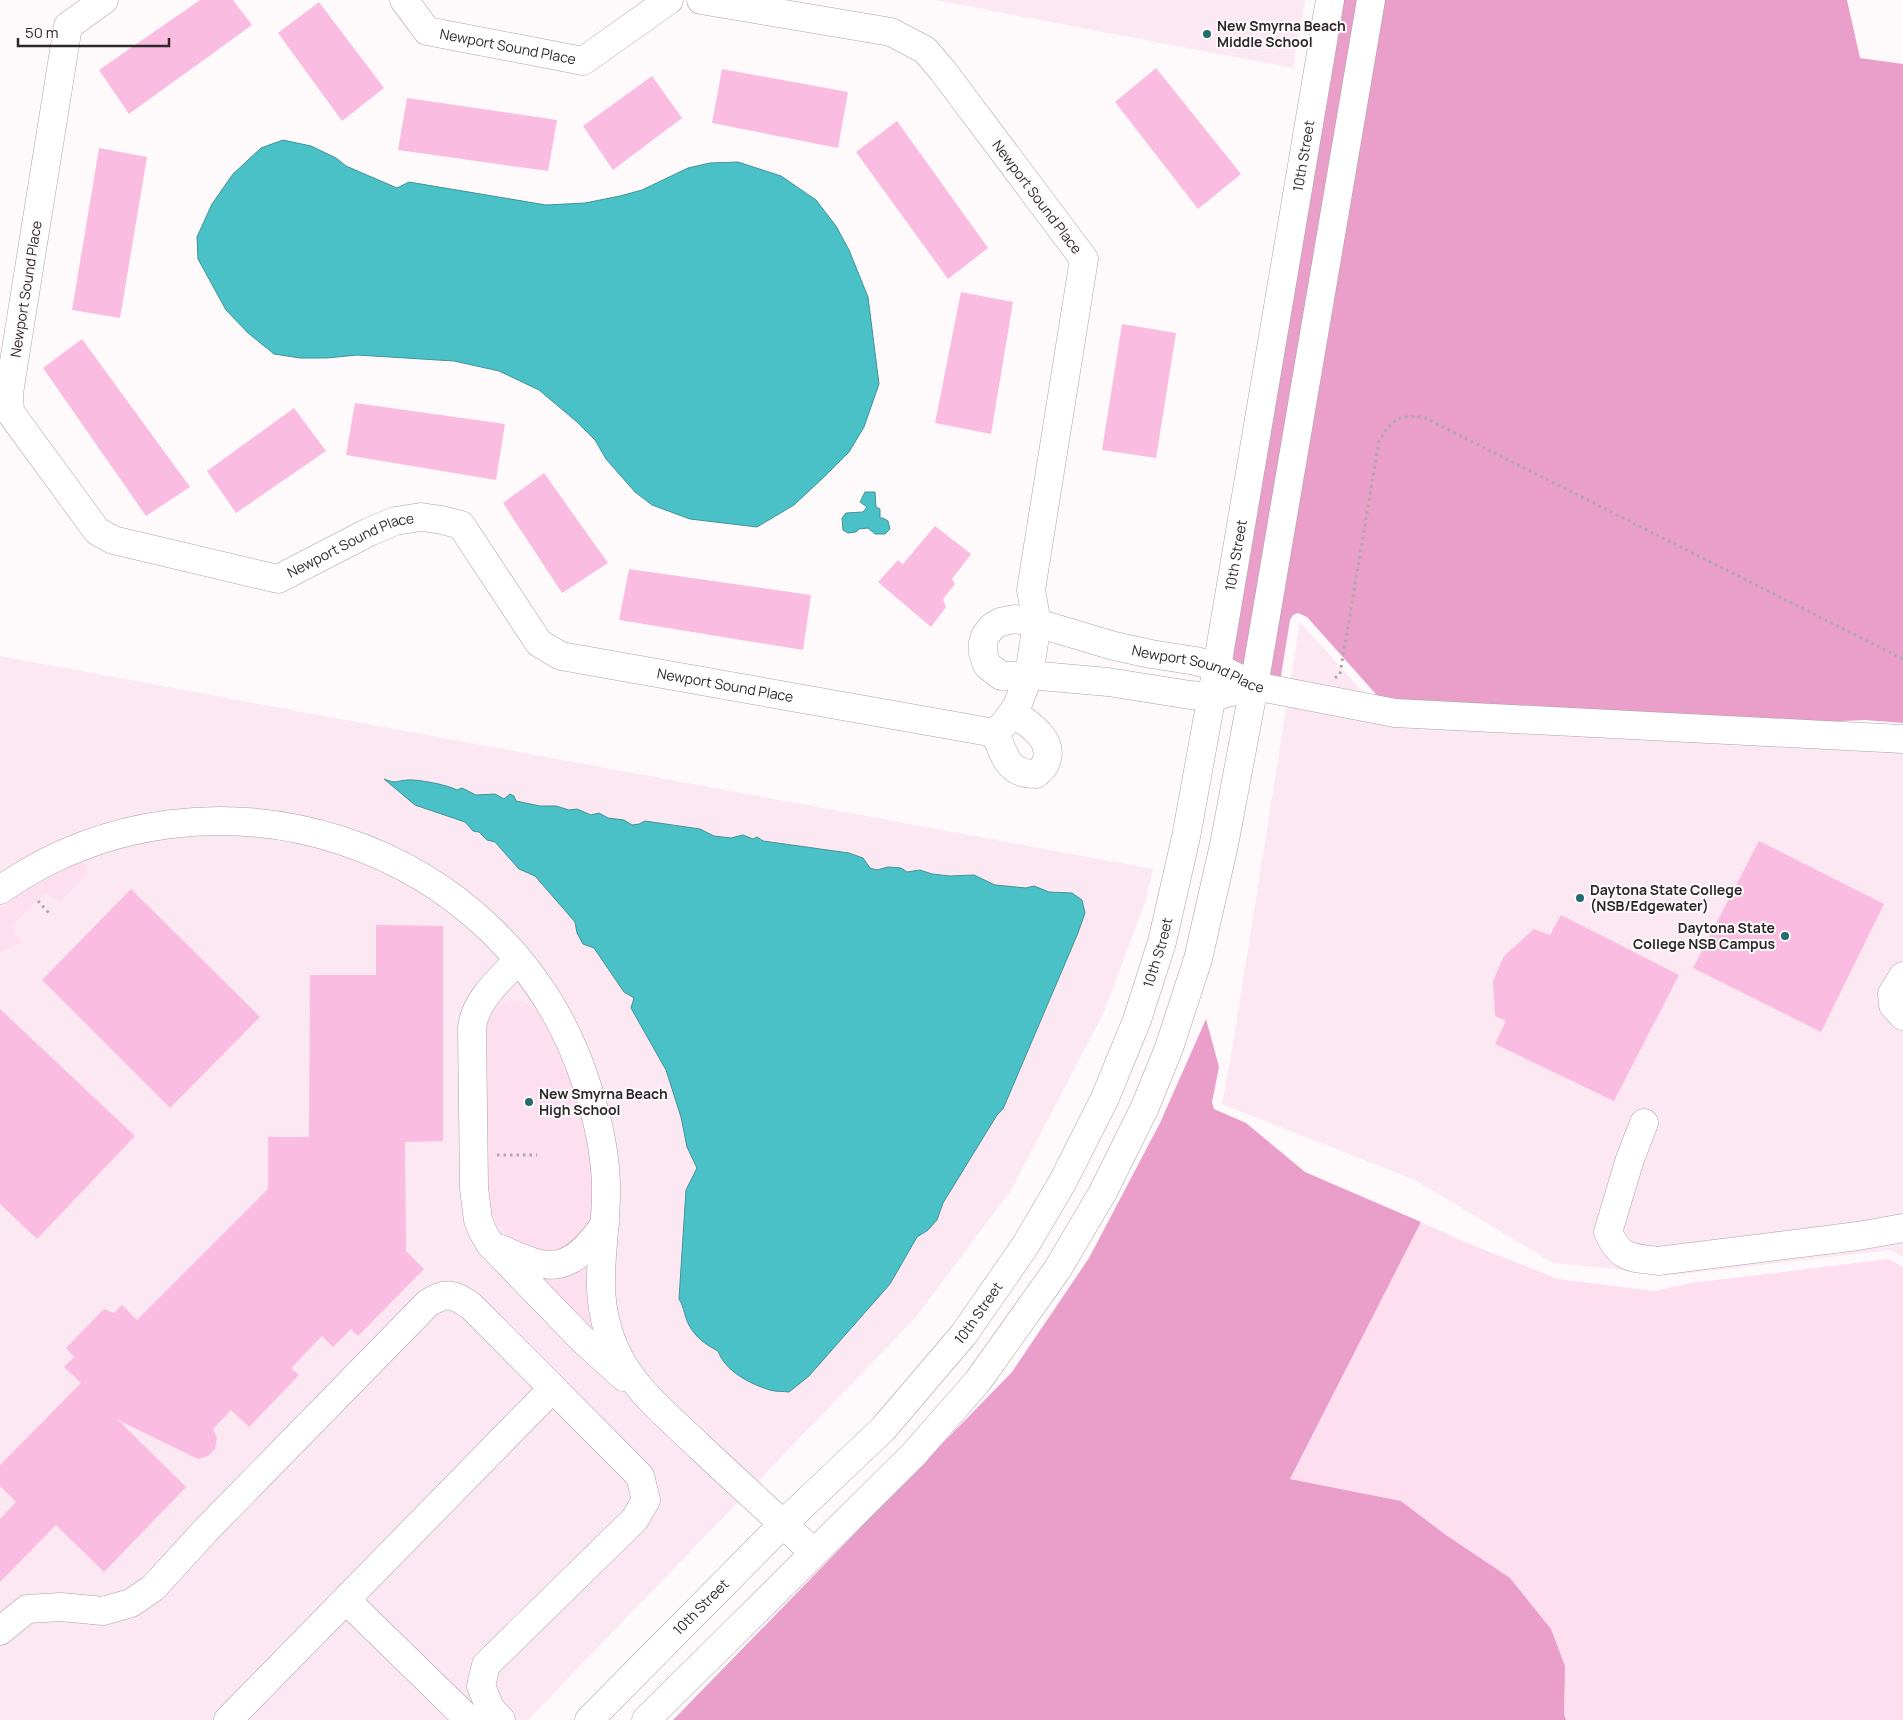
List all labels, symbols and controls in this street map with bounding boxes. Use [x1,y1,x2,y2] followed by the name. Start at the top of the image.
[18,15,169,47] scale bar
[1217,16,1346,51] place label: New Smyrna Beach Middle School
[25,22,59,43] text: 50 m
[438,24,578,68] street label: Newport Sound Place
[1201,28,1213,40] marker: New Smyrna Beach Middle School
[1288,118,1319,193] street label: 10th Street
[988,136,1087,258] street label: Newport Sound Place
[5,219,46,359] street label: Newport Sound Place
[284,508,415,582] street label: Newport Sound Place
[1220,518,1251,592] street label: 10th Street
[1130,640,1266,697] street label: Newport Sound Place
[656,663,795,706] street label: Newport Sound Place
[1590,880,1742,915] place label: Daytona State College (NSB/Edgewater)
[1574,892,1586,904] marker: Daytona State College (NSB/Edgewater)
[1138,915,1176,990] street label: 10th Street
[1633,918,1775,953] place label: Daytona State College NSB Campus
[1779,930,1791,942] marker: Daytona State College NSB Campus
[539,1084,668,1119] place label: New Smyrna Beach High School
[523,1096,535,1108] marker: New Smyrna Beach High School
[950,1278,1007,1348] street label: 10th Street
[668,1574,733,1639] street label: 10th Street

